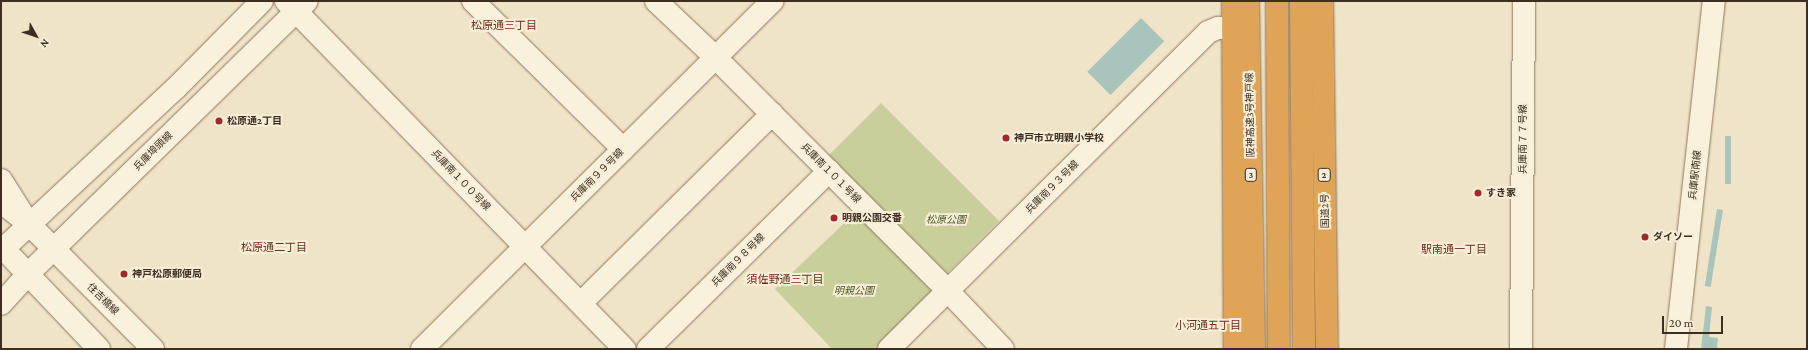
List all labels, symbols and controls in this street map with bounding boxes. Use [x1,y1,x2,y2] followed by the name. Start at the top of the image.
[16,16,56,56] north arrow
[471,18,537,32] district label: 松原通三丁目
[38,37,52,50] text: N
[1243,73,1257,157] street label: 阪神高速3号神戸線
[1517,104,1529,174] street label: 兵庫南７７号線
[227,115,282,127] place label: 松原通2丁目
[214,116,224,126] marker: 松原通2丁目
[131,129,175,173] street label: 兵庫埠頭線
[1014,132,1104,144] place label: 神戸市立明親小学校
[1001,133,1011,143] marker: 神戸市立明親小学校
[798,140,864,206] street label: 兵庫南１０１号線
[568,146,626,204] street label: 兵庫南９９号線
[429,147,493,213] street label: 兵庫南１００号線
[1686,150,1704,200] street label: 兵庫駅南線
[1023,158,1081,216] street label: 兵庫南９３号線
[1244,168,1258,182] road number: 3
[1317,168,1331,182] road number: 2
[1486,187,1516,199] place label: すき家
[1473,188,1483,198] marker: すき家
[1319,194,1331,228] street label: 国道2号
[842,212,902,224] place label: 明親公園交番
[829,213,839,223] marker: 明親公園交番
[926,214,966,226] park label: 松原公園
[709,231,767,289] street label: 兵庫南９８号線
[1653,231,1693,243] place label: ダイソー
[1640,232,1650,242] marker: ダイソー
[241,240,307,254] district label: 松原通二丁目
[1421,242,1487,256] district label: 駅南通一丁目
[132,268,202,280] place label: 神戸松原郵便局
[119,269,129,279] marker: 神戸松原郵便局
[747,272,823,286] district label: 須佐野通三丁目
[85,281,121,317] street label: 住吉橋線
[834,285,874,297] park label: 明親公園
[1664,308,1725,334] scale bar
[1669,316,1693,330] text: 20 m
[1175,318,1241,332] district label: 小河通五丁目

